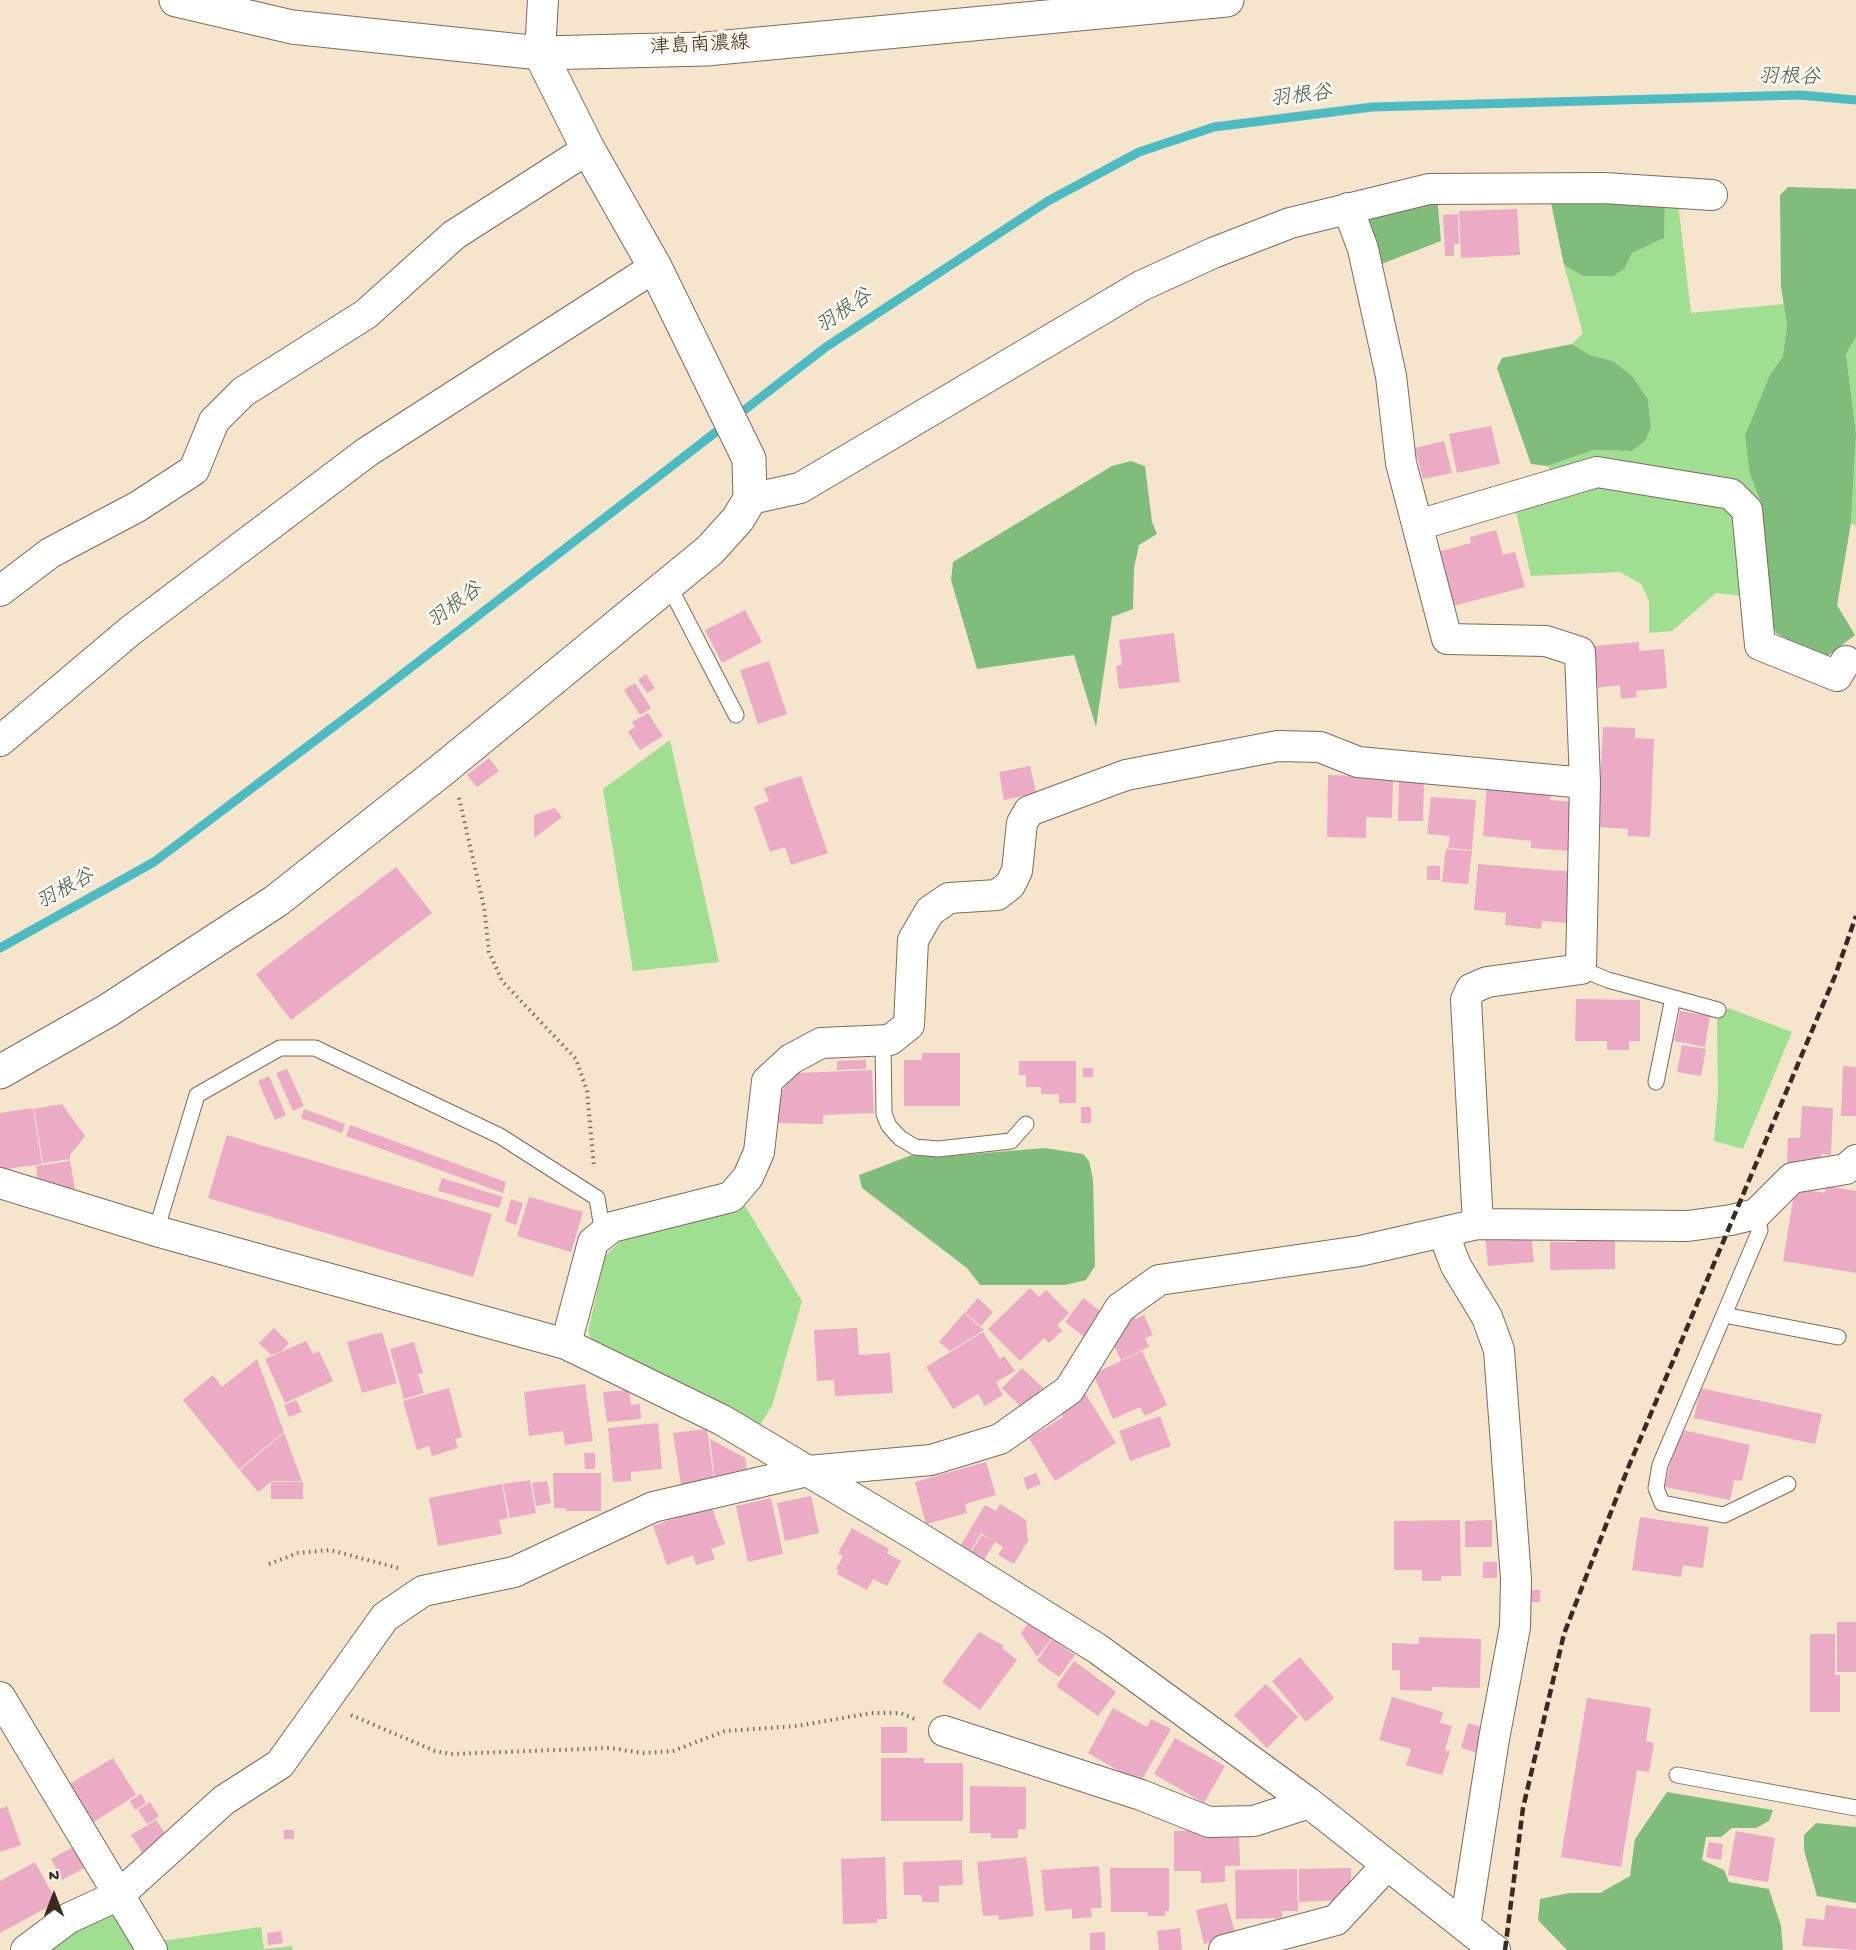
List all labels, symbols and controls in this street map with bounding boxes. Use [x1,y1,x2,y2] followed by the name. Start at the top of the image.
[649,32,751,62] street label: 津島南濃線
[1757,66,1821,92] water label: 羽根谷
[1268,82,1334,114] water label: 羽根谷
[812,285,878,341] water label: 羽根谷
[423,578,489,636] water label: 羽根谷
[32,865,100,917] water label: 羽根谷
[24,1866,84,1926] north arrow
[49,1868,59,1887] text: N

